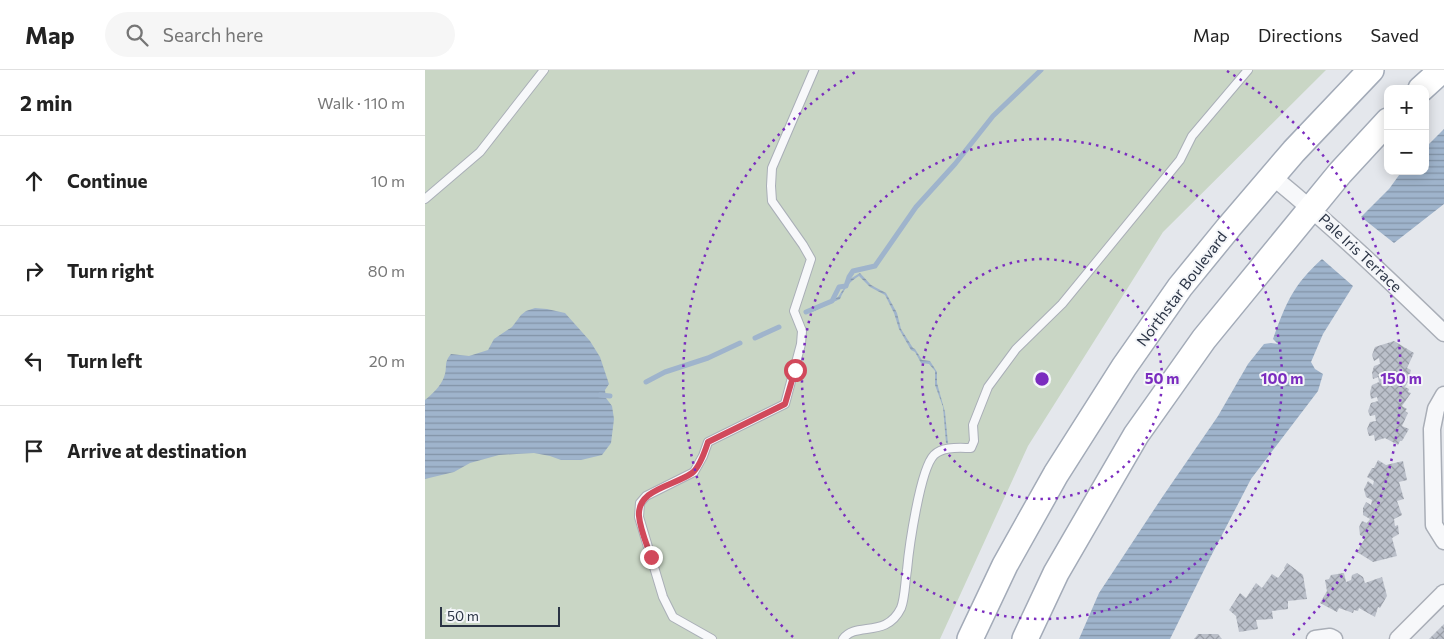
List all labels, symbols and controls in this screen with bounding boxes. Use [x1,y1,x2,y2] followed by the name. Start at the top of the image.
[105,12,455,57] search box
[25,20,75,49] text: Map
[123,21,151,49] icon: search
[163,23,263,46] text: Search here
[1193,24,1230,46] text: Map
[1258,24,1342,46] text: Directions
[1370,24,1419,46] text: Saved
[1384,85,1429,175] map controls
[1384,85,1429,130] button: +
[20,90,72,115] text: 2 min
[317,93,405,112] text: Walk · 110 m
[1384,130,1429,175] button: −
[20,167,48,195] icon: ahead
[67,169,147,192] text: Continue
[371,171,405,190] text: 10 m
[1315,209,1406,295] street label: Pale Iris Terrace
[1132,227,1230,349] street label: Northstar Boulevard
[20,257,48,285] icon: right
[67,259,154,282] text: Turn right
[368,261,405,280] text: 80 m
[20,347,48,375] icon: left
[67,349,142,372] text: Turn left
[369,351,405,370] text: 20 m
[784,359,807,382] route start
[1145,369,1179,387] text: 50 m
[1261,369,1303,387] text: 100 m
[1380,369,1422,387] text: 150 m
[1033,370,1051,388] centre of rings
[20,437,48,465] icon: arrive
[67,439,247,462] text: Arrive at destination
[640,546,663,569] route end
[440,604,560,627] scale bar
[447,607,479,624] text: 50 m

